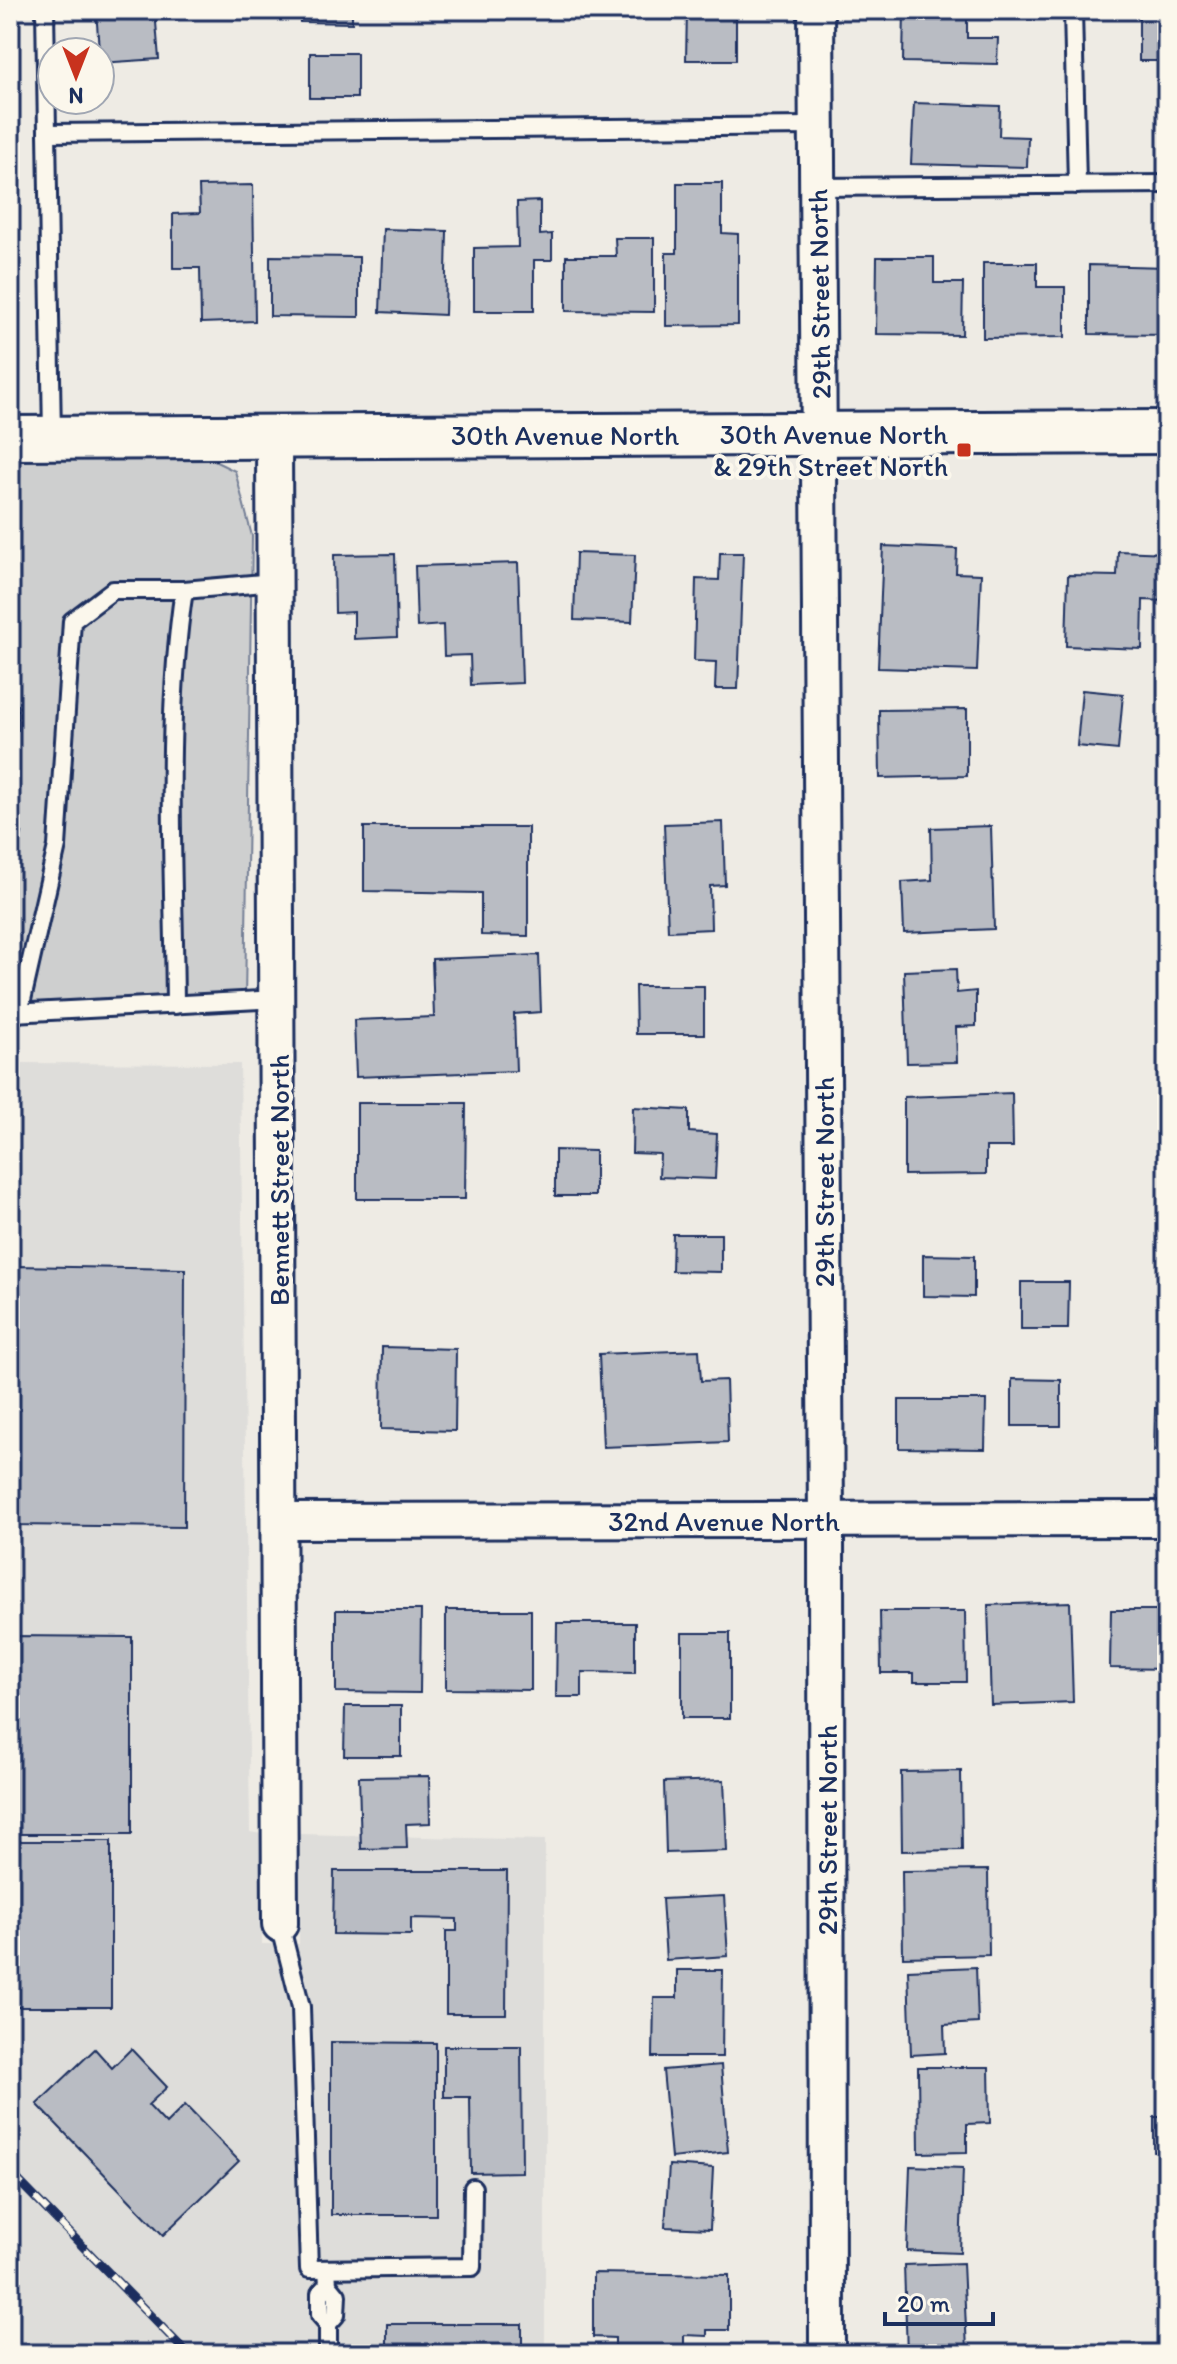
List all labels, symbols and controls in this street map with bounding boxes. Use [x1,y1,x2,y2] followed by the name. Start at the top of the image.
[36,36,116,116] north arrow
[69,82,83,109] text: N
[800,189,838,399] street label: 29th Street North
[713,417,948,483] place label: 30th Avenue North & 29th Street North
[451,418,679,452] street label: 30th Avenue North
[955,441,973,459] marker: 30th Avenue North & 29th Street North
[262,1054,296,1306] street label: Bennett Street North
[807,1077,841,1287] street label: 29th Street North
[608,1504,840,1538] street label: 32nd Avenue North
[810,1725,844,1935] street label: 29th Street North
[885,2276,993,2326] scale bar
[897,2289,950,2318] text: 20 m

